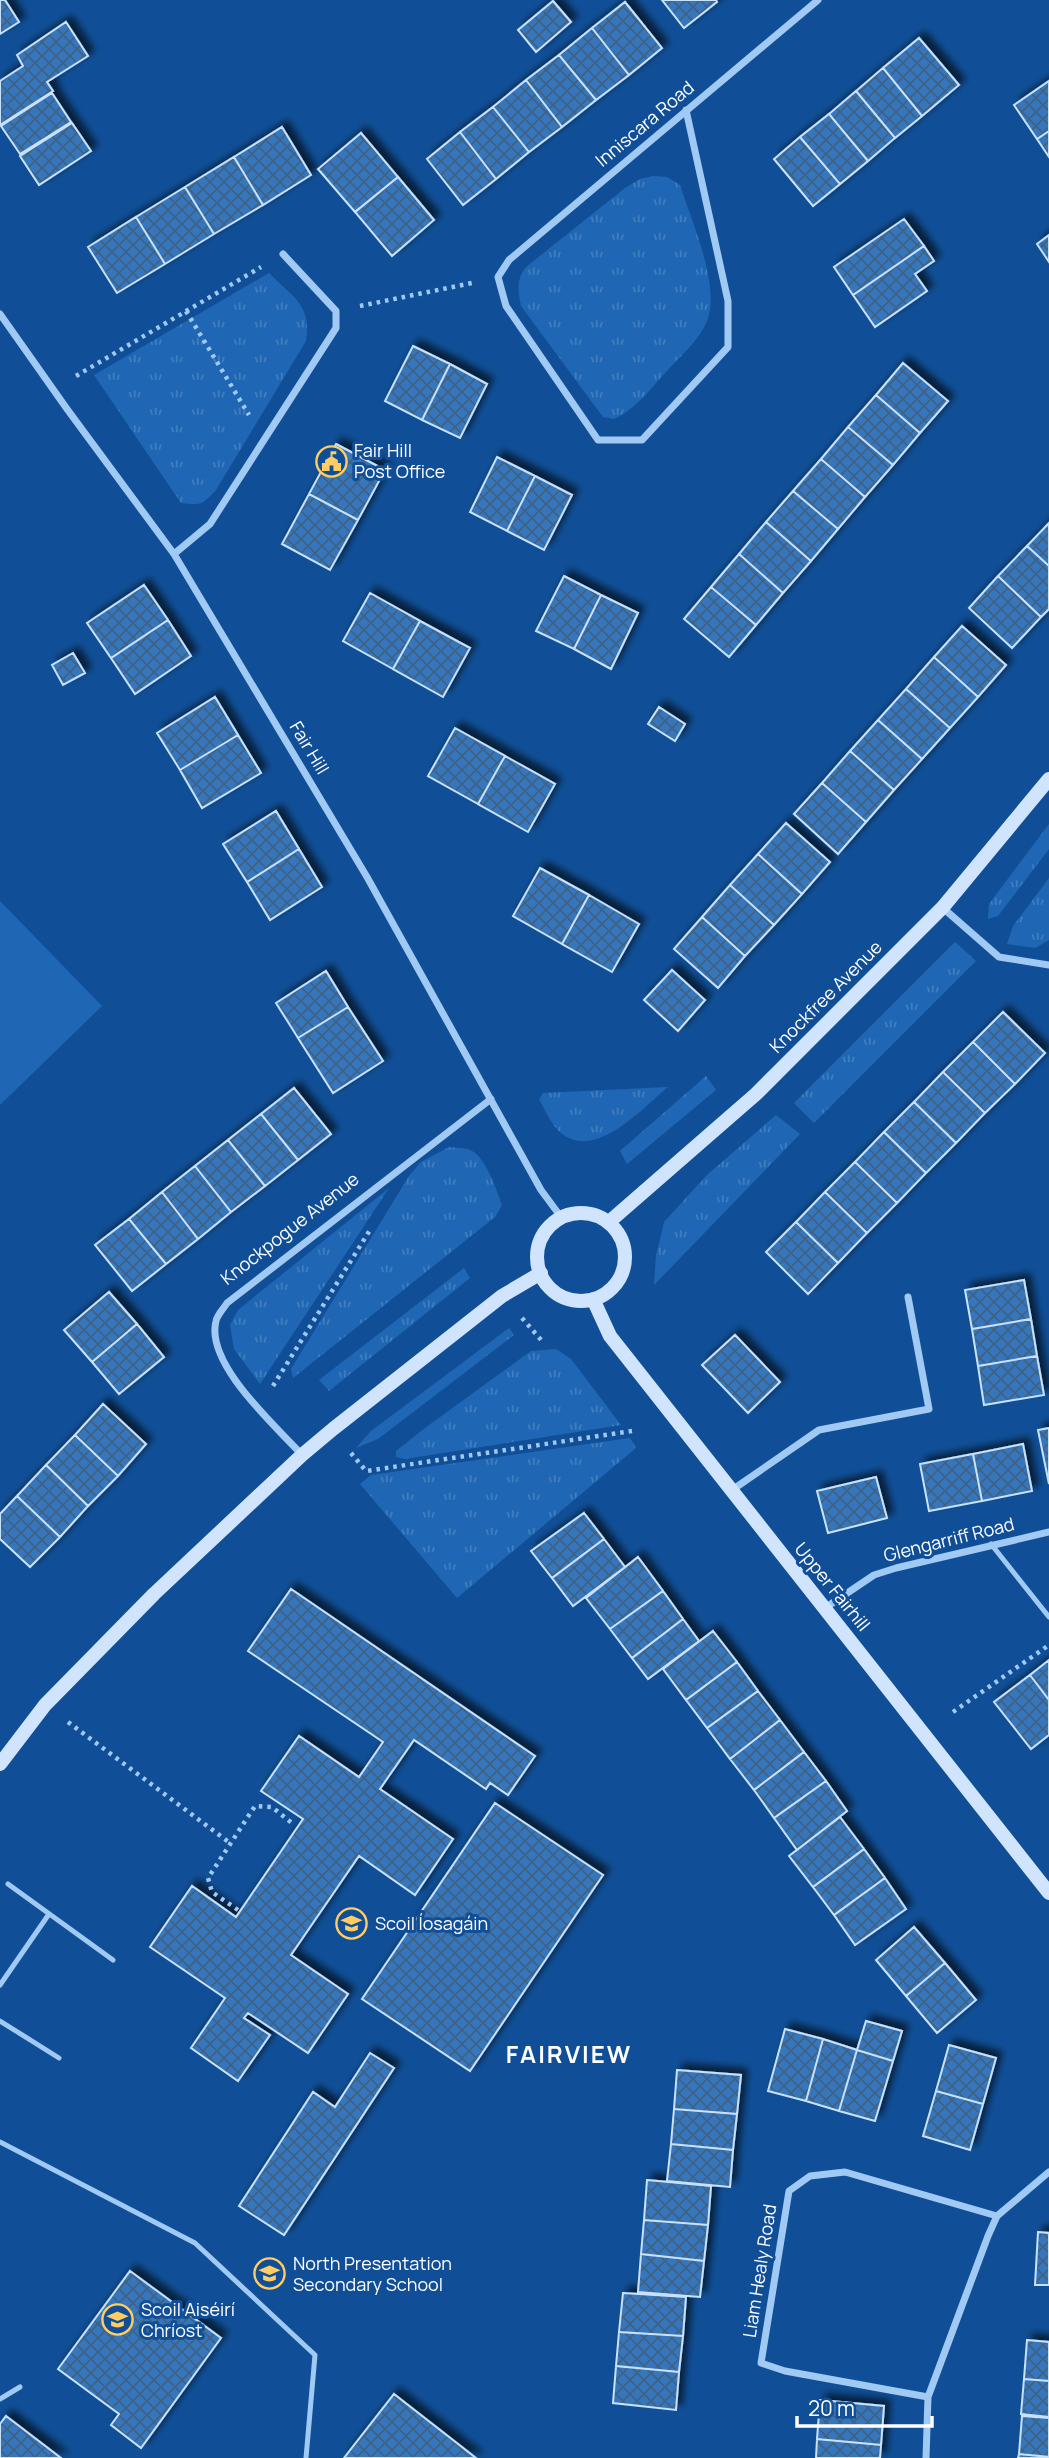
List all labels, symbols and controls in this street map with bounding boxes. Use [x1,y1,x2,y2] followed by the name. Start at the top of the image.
[590,75,699,171] street label: Inniscara Road
[354,438,445,483] place label: Fair Hill Post Office
[314,444,348,478] public building icon: Fair Hill Post Office
[285,716,335,778] street label: Fair Hill
[764,935,887,1058] street label: Knockfree Avenue
[215,1167,363,1290] street label: Knockpogue Avenue
[881,1511,1017,1567] street label: Glengarriff Road
[790,1537,876,1636] street label: Upper Fairhill
[335,1907,369,1941] school or university icon: Scoil Íosagáin
[375,1911,488,1935] place label: Scoil Íosagáin
[506,2037,632,2070] district label: FAIRVIEW
[737,2202,781,2339] street label: Liam Healy Road
[293,2251,452,2296] place label: North Presentation Secondary School
[253,2257,287,2291] school or university icon: North Presentation Secondary School
[141,2297,235,2342] place label: Scoil Aiséirí Chríost
[101,2303,135,2337] school or university icon: Scoil Aiséirí Chríost
[797,2384,932,2428] scale bar
[808,2394,855,2422] text: 20 m

